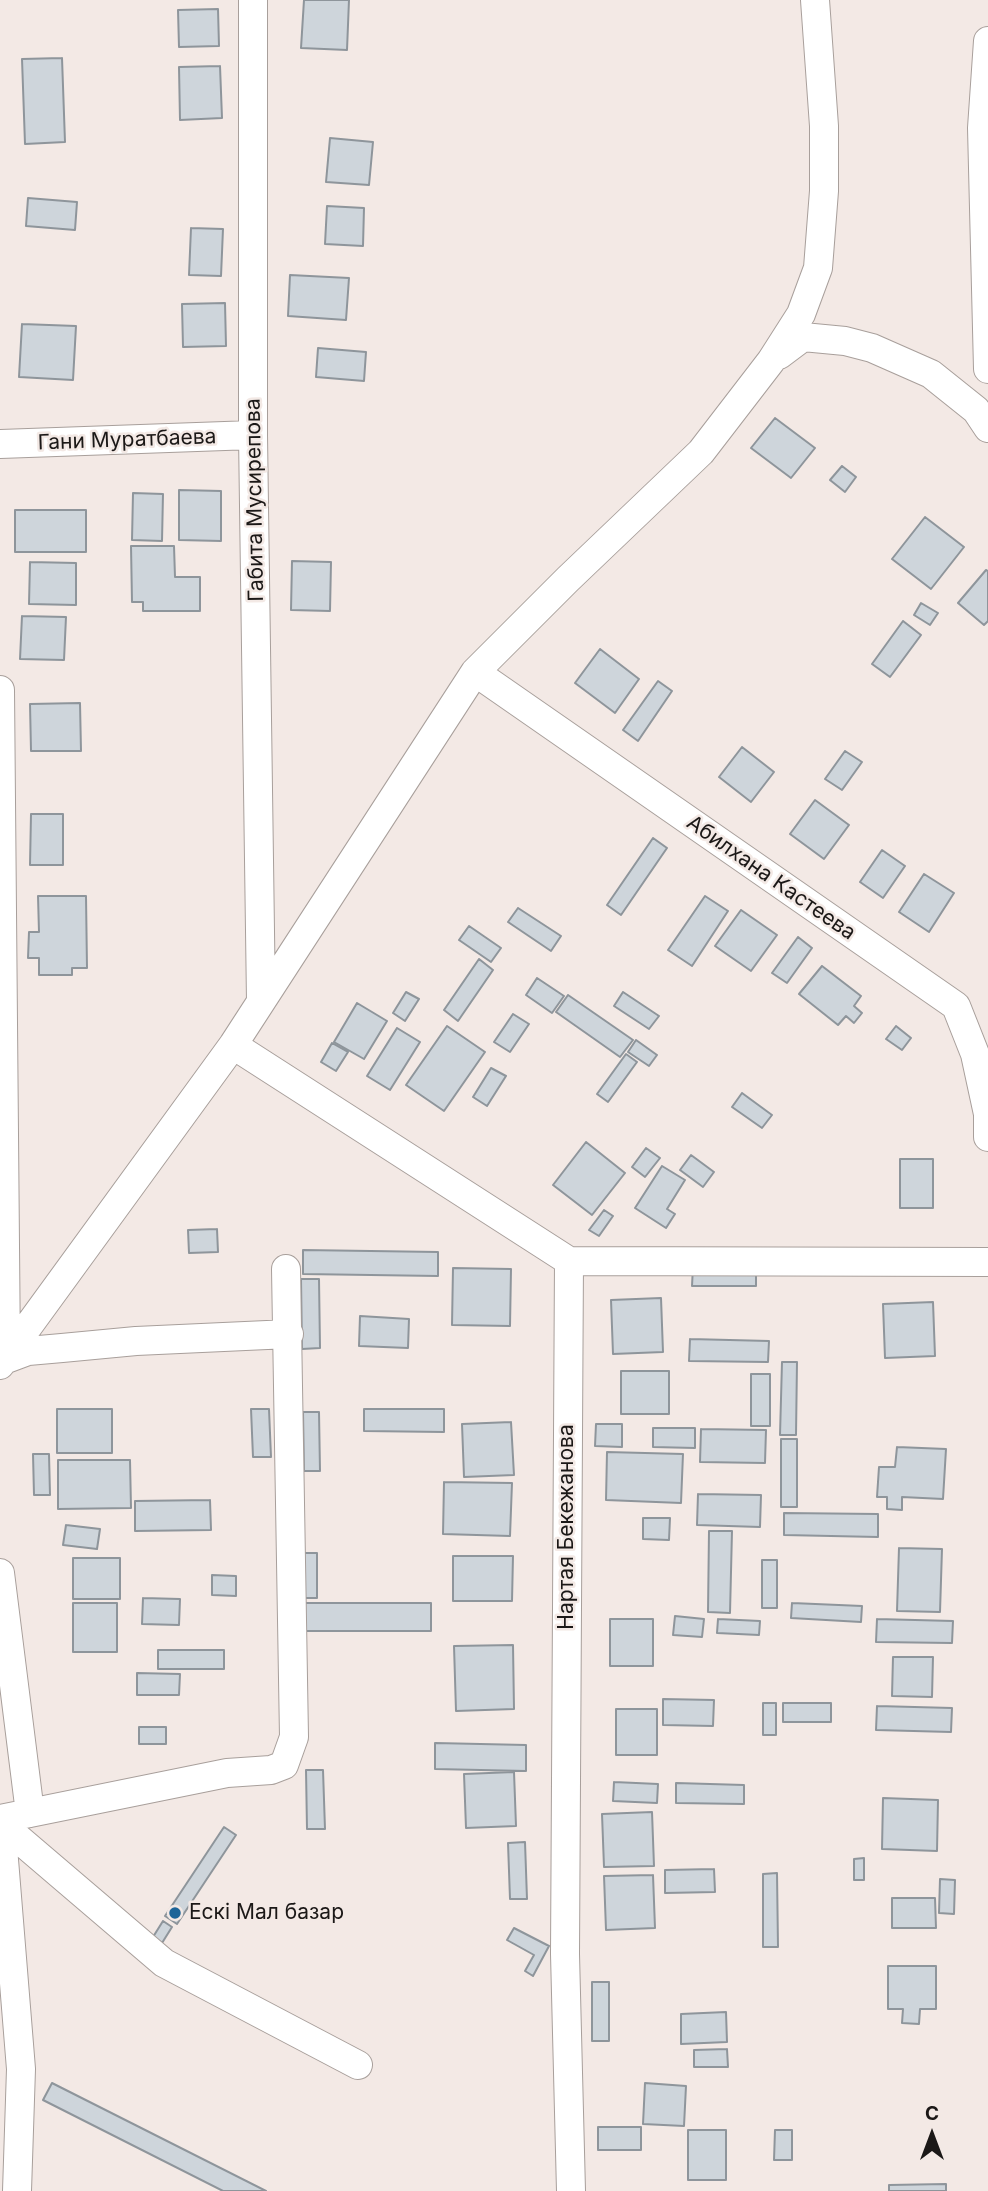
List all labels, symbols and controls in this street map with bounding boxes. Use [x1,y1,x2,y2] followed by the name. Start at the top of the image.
[241,398,269,602] street label: Габита Мусирепова
[37,424,217,456] street label: Гани Муратбаева
[682,810,860,946] street label: Абилхана Кастеева
[554,1424,580,1630] street label: Нартая Бекежанова
[189,1900,344,1926] place label: Ескі Мал базар
[167,1905,183,1921] marker: Ескі Мал базар
[897,2100,967,2170] north arrow
[925,2102,939,2125] text: С

